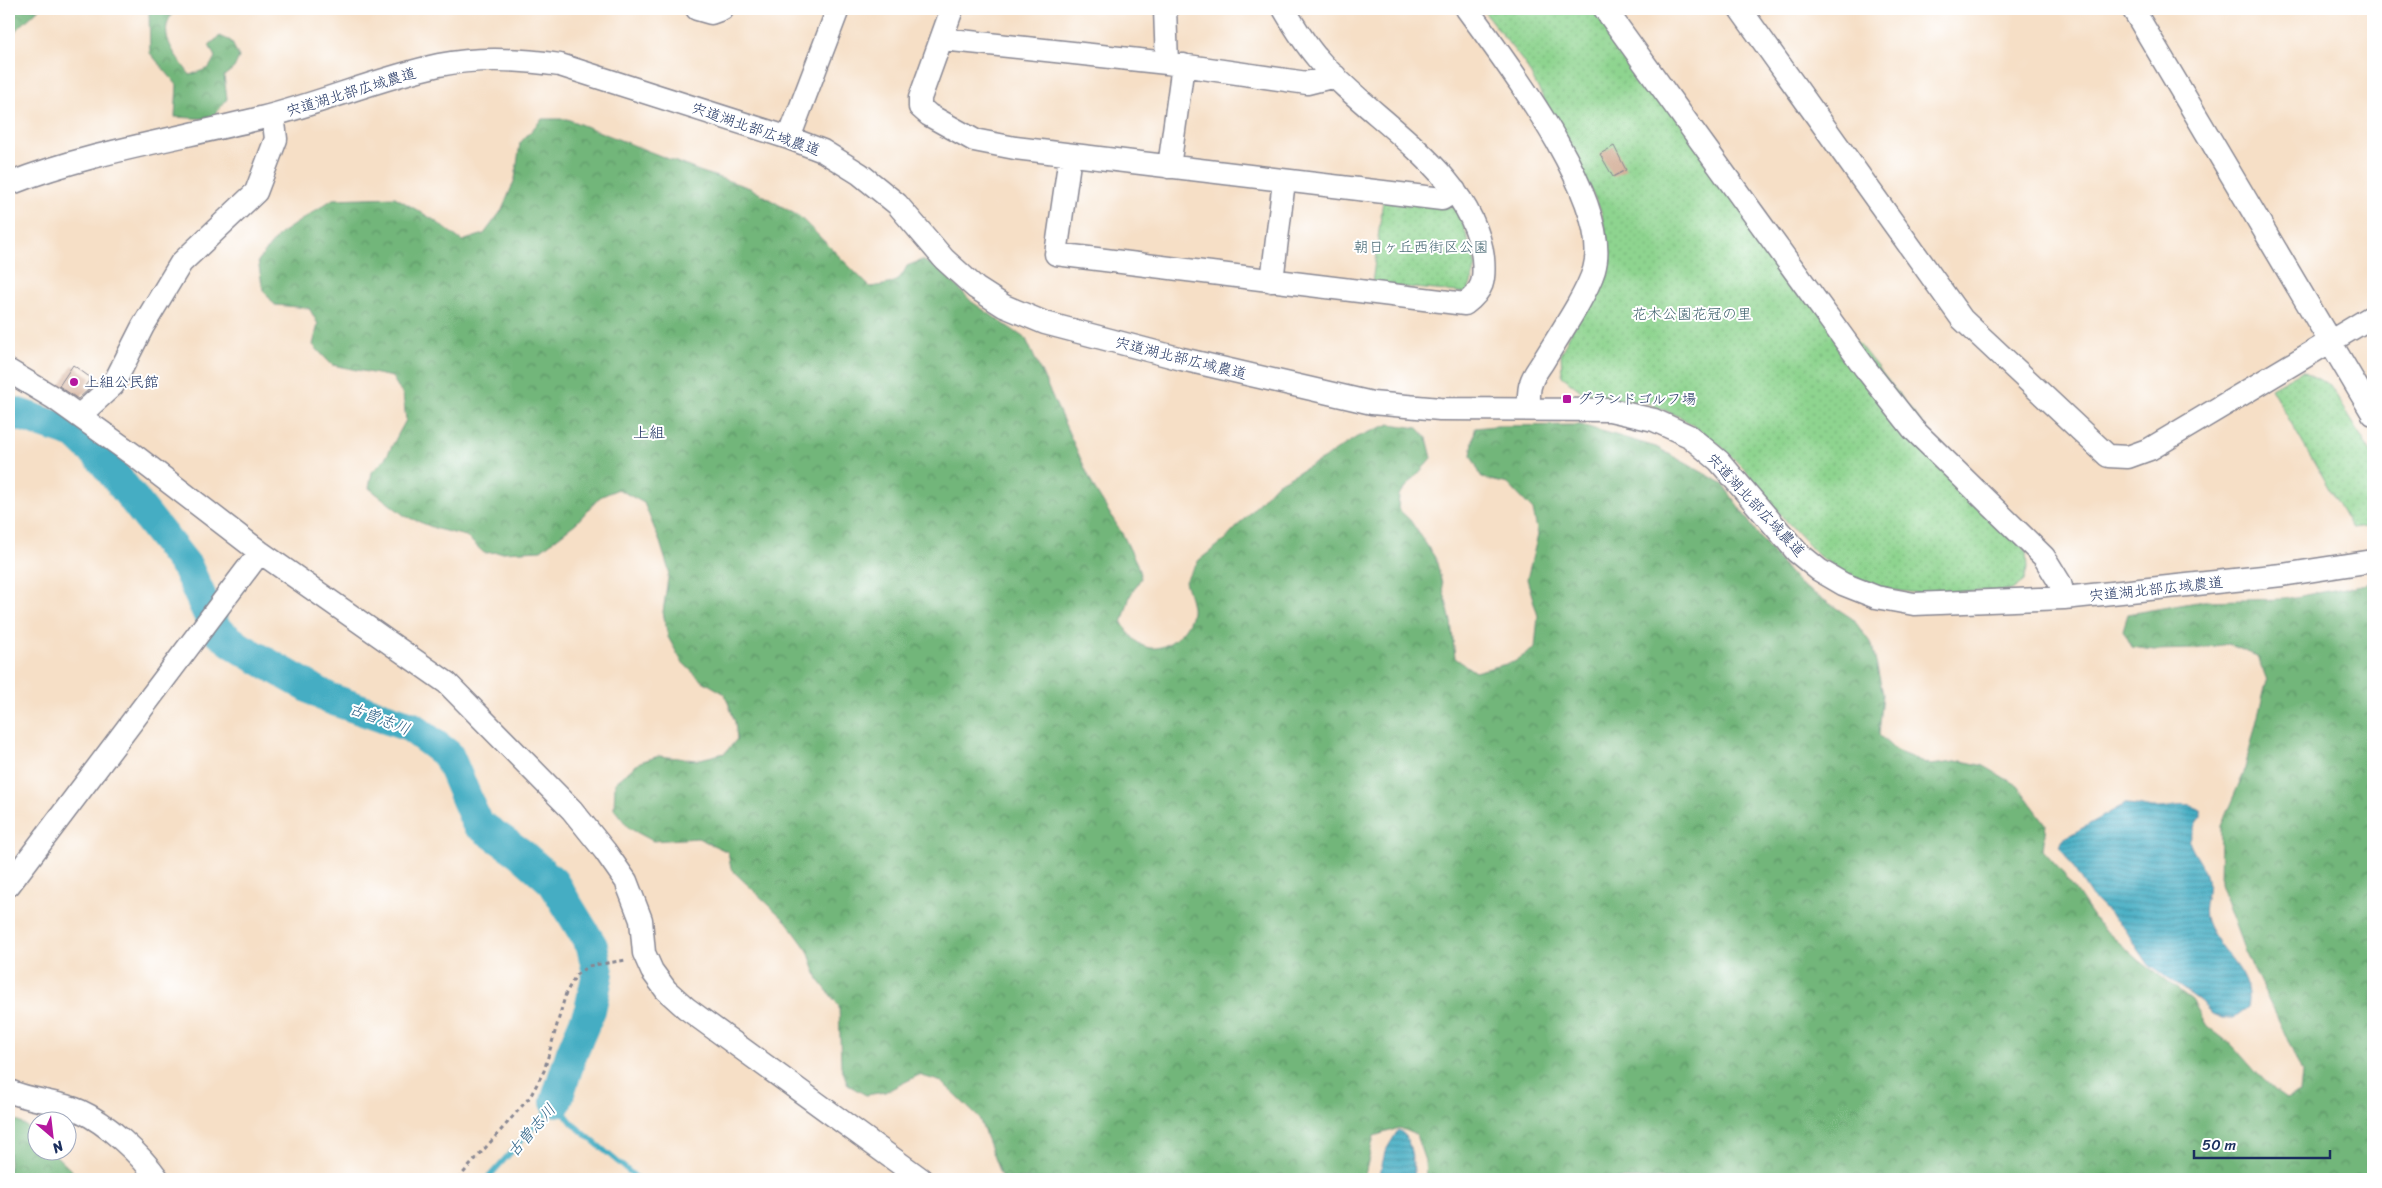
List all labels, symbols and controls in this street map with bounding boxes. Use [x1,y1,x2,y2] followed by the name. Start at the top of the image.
[283,60,419,124] street label: 宍道湖北部広域農道
[688,95,824,163] street label: 宍道湖北部広域農道
[1353,234,1489,260] park label: 朝日ヶ丘西街区公園
[1632,301,1752,327] park label: 花木公園花冠の里
[1112,329,1250,387] street label: 宍道湖北部広域農道
[84,369,159,395] place label: 上組公民館
[68,376,80,388] marker: 上組公民館
[1577,386,1696,412] place label: グランドゴルフ場
[1561,393,1573,405] marker: グランドゴルフ場
[633,418,665,447] district label: 上組
[1700,447,1812,563] street label: 宍道湖北部広域農道
[2088,569,2224,609] street label: 宍道湖北部広域農道
[345,693,415,743] water label: 古曽志川
[499,1097,563,1164] water label: 古曽志川
[28,1110,78,1160] north arrow
[2194,1128,2331,1160] scale bar
[2202,1132,2237,1158] text: 50 m
[47,1133,69,1160] text: N

